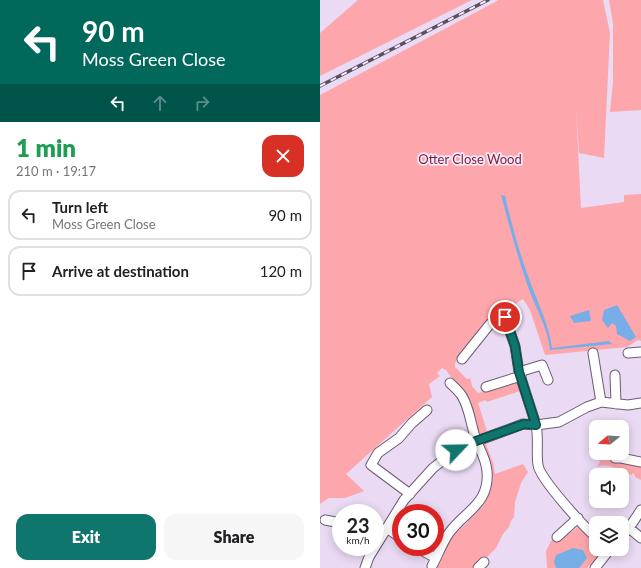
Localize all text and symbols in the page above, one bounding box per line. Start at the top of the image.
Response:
text: 90 m [82,14,145,48]
icon: left [16,16,68,68]
text: Moss Green Close [82,48,225,70]
icon: left [107,92,129,114]
icon: ahead [149,92,171,114]
icon: right [191,92,213,114]
text: 1 min [16,133,76,162]
button: close [262,135,304,177]
park label: Otter Close Wood [418,151,522,167]
text: 210 m · 19:17 [16,163,96,179]
text: Turn left [52,198,108,216]
icon: left [18,204,40,226]
text: 90 m [268,206,302,224]
text: Moss Green Close [52,216,156,232]
icon: arrive [18,260,40,282]
text: Arrive at destination [52,262,189,280]
text: 120 m [260,262,302,280]
pin [488,300,522,334]
icon: arrive [494,306,516,328]
north arrow [589,420,629,460]
map controls [589,420,629,556]
position arrow [435,429,477,471]
button: sound [589,468,629,508]
speed limit sign: 30 [392,504,444,556]
text: 23 [346,513,370,537]
button: Exit [16,514,156,560]
button: Share [164,514,304,560]
button: layers [589,516,629,556]
text: km/h [346,534,370,546]

